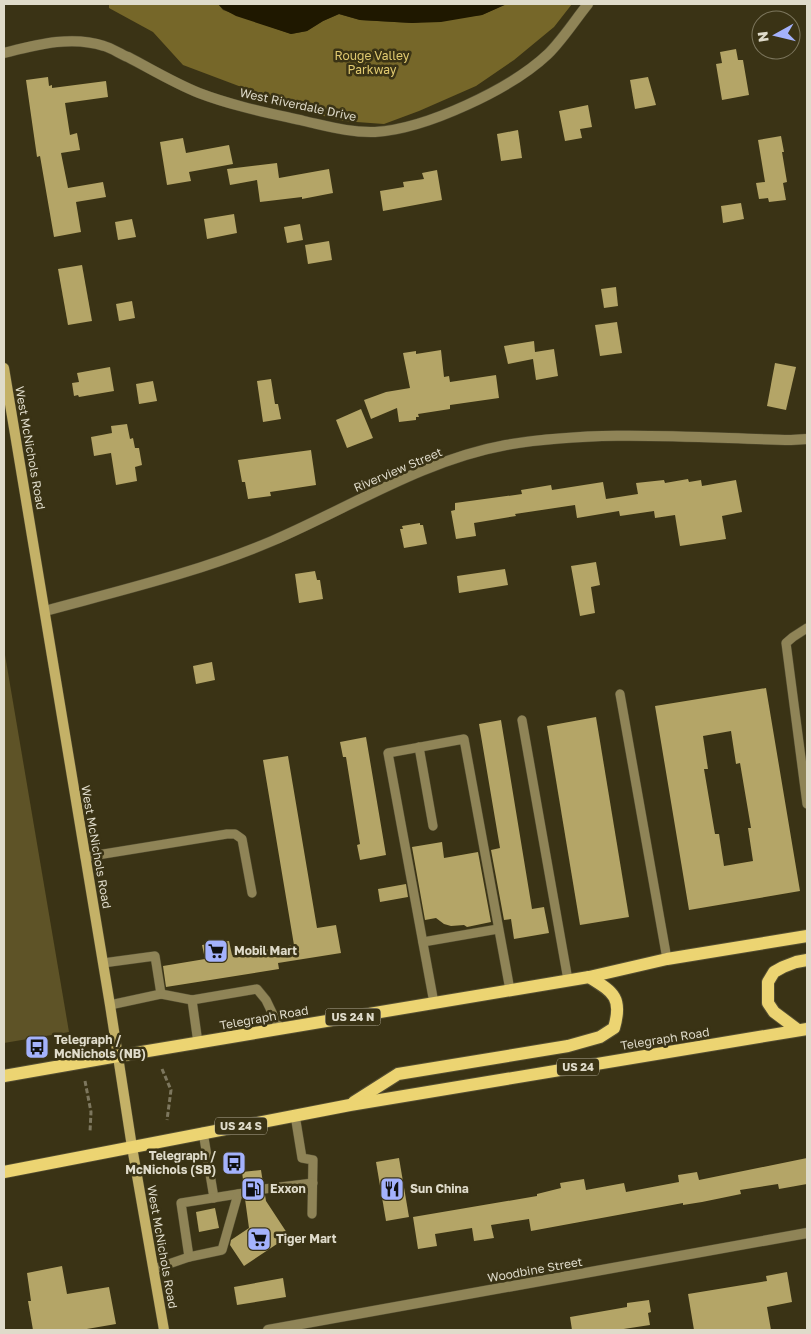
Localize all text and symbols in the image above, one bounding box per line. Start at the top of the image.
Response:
north arrow [751,10,801,60]
text: N [753,30,772,43]
park label: Rouge Valley Parkway [335,48,410,77]
street label: West Riverdale Drive [238,85,358,124]
street label: West McNichols Road [12,385,49,511]
street label: Riverview Street [351,444,445,495]
street label: West McNichols Road [78,784,115,910]
supermarket icon: Mobil Mart [203,938,229,964]
place label: Mobil Mart [234,943,297,958]
street label: Telegraph Road [218,1002,309,1033]
road number: US 24 N [326,1009,380,1026]
street label: Telegraph Road [619,1024,710,1053]
place label: Telegraph / McNichols (NB) [54,1032,146,1061]
bus stop icon: Telegraph / McNichols (NB) [24,1034,50,1060]
road number: US 24 [557,1058,599,1076]
road number: US 24 S [215,1118,267,1134]
place label: Telegraph / McNichols (SB) [125,1148,216,1177]
bus stop icon: Telegraph / McNichols (SB) [221,1150,247,1176]
fuel station icon: Exxon [240,1176,266,1202]
restaurant icon: Sun China [379,1176,405,1202]
place label: Exxon [270,1181,306,1196]
place label: Sun China [410,1181,469,1196]
street label: West McNichols Road [144,1184,181,1310]
supermarket icon: Tiger Mart [246,1226,272,1252]
place label: Tiger Mart [276,1231,337,1246]
street label: Woodbine Street [486,1254,584,1285]

